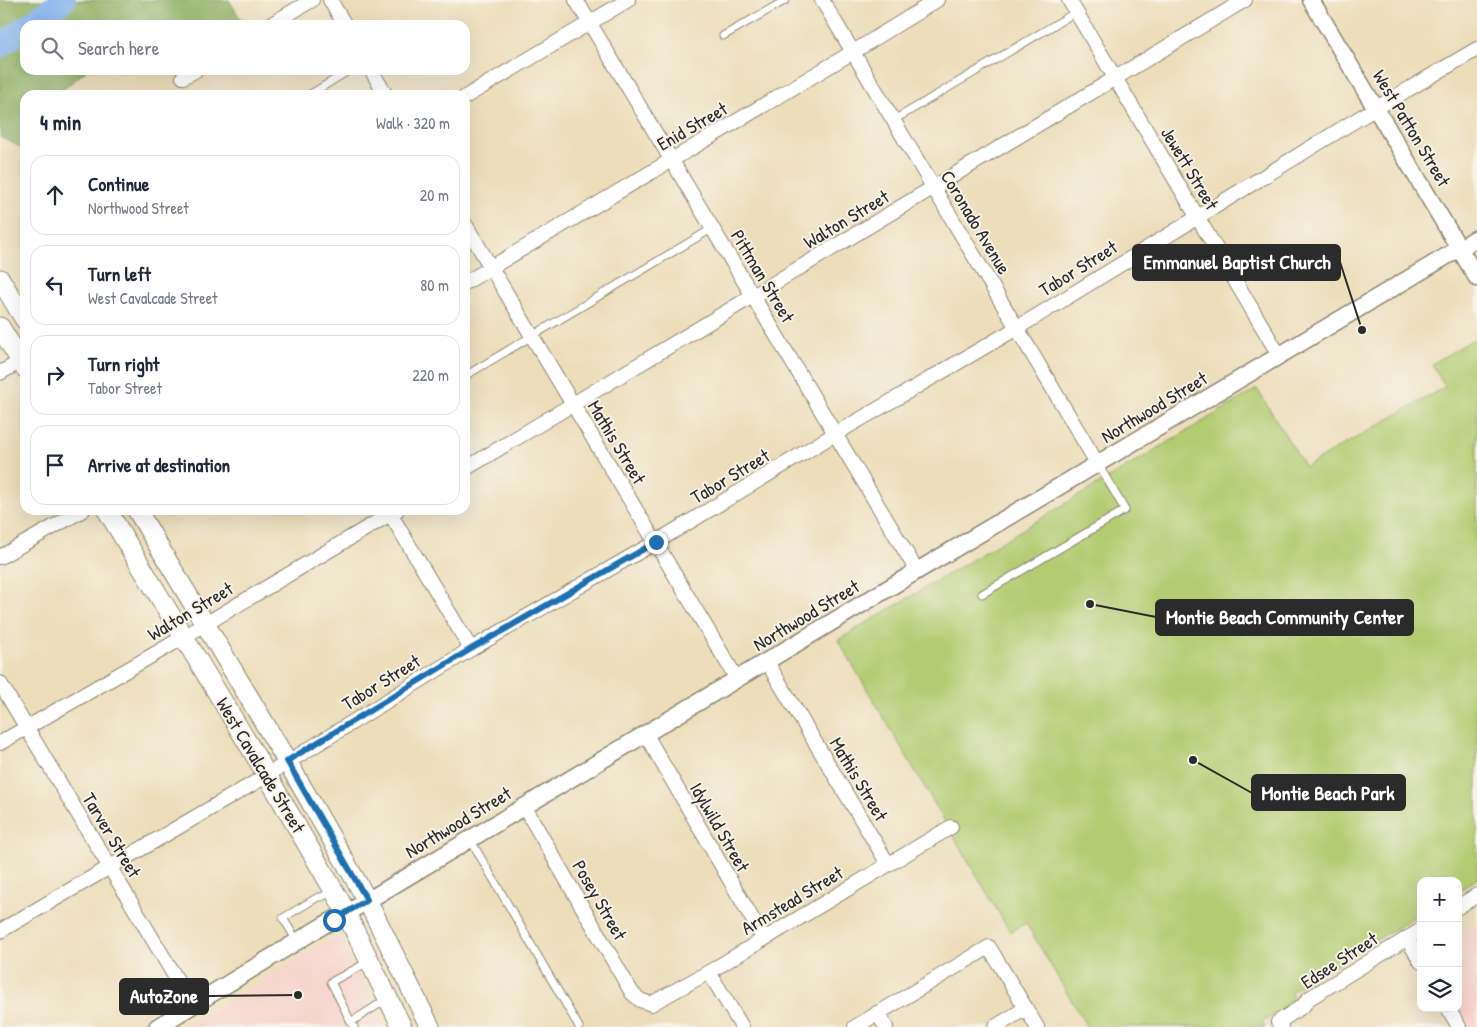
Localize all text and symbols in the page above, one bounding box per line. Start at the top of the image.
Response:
search box [20,20,470,75]
icon: search [38,34,66,62]
text: Search here [78,35,159,61]
street label: West Patton Street [1367,65,1457,192]
street label: Enid Street [652,95,732,157]
text: 4 min [40,108,81,137]
text: Walk · 320 m [376,112,450,134]
street label: Jewett Street [1155,122,1225,215]
street label: Coronado Avenue [935,165,1017,279]
text: Continue [88,171,149,197]
icon: ahead [41,181,69,209]
street label: Walton Street [798,183,894,255]
text: 20 m [420,184,449,206]
text: Northwood Street [88,197,189,219]
street label: Pittman Street [725,225,801,328]
street label: Tabor Street [1034,233,1122,302]
callout: Emmanuel Baptist Church [1133,245,1340,280]
text: Emmanuel Baptist Church [1143,248,1331,276]
text: Turn left [88,261,151,287]
icon: left [41,271,69,299]
text: 80 m [420,274,449,296]
text: West Cavalcade Street [88,287,218,309]
text: Turn right [88,351,159,377]
icon: right [41,361,69,389]
text: 220 m [412,364,449,386]
street label: Northwood Street [1096,365,1212,449]
text: Tabor Street [88,377,162,399]
street label: Mathis Street [582,395,652,489]
street label: Tabor Street [686,442,775,510]
icon: arrive [41,451,69,479]
text: Arrive at destination [88,452,230,478]
route end [645,531,668,554]
street label: Northwood Street [748,573,864,657]
street label: Walton Street [142,575,238,647]
callout: Montie Beach Community Center [1156,600,1413,635]
text: Montie Beach Community Center [1166,603,1404,631]
street label: Tabor Street [337,647,425,716]
street label: West Cavalcade Street [210,692,312,838]
street label: Mathis Street [824,732,894,826]
callout: Montie Beach Park [1252,775,1405,810]
street label: Idylwild Street [684,778,756,877]
text: Montie Beach Park [1261,779,1395,806]
street label: Northwood Street [400,780,516,864]
street label: Tarver Street [76,788,148,883]
street label: Posey Street [567,855,634,945]
street label: Armstead Street [736,859,848,941]
map controls [1417,877,1462,1012]
button: + [1417,877,1462,922]
route start [323,909,346,932]
button: − [1417,922,1462,967]
street label: Edsee Street [1295,925,1383,995]
button: layers [1417,967,1462,1012]
callout: AutoZone [120,979,208,1014]
text: AutoZone [130,982,198,1009]

